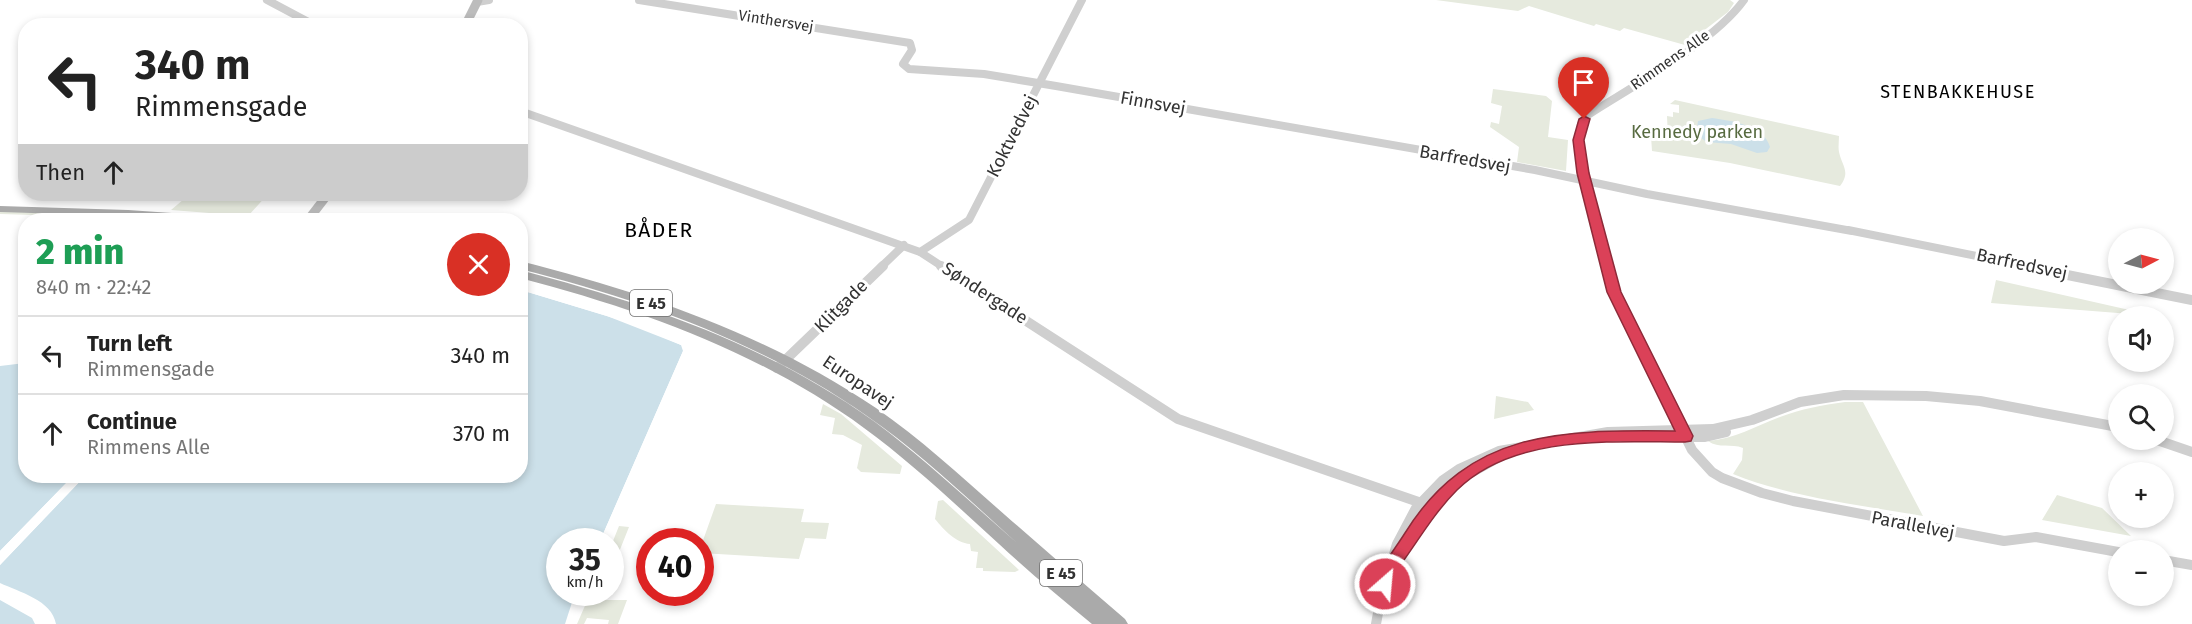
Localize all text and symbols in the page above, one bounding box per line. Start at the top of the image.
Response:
street label: Vinthersvej [737,6,815,36]
street label: Rimmens Alle [1627,26,1713,94]
text: 340 m [135,40,251,90]
icon: left [36,42,114,120]
pin [1558,57,1609,119]
icon: arrive [1567,66,1600,99]
district label: STENBAKKEHUSE [1880,81,2036,103]
street label: Finnsvej [1119,86,1187,120]
text: Rimmensgade [135,91,307,123]
street label: Koktvedvej [982,91,1042,181]
park label: Kennedy parken [1631,121,1763,143]
street label: Barfredsvej [1418,140,1512,178]
icon: ahead [97,156,130,189]
text: Then [36,159,85,186]
district label: BÅDER [624,217,694,243]
north arrow [2108,228,2174,294]
map controls [2108,228,2174,606]
text: 2 min [36,230,124,274]
button: close [447,233,510,296]
street label: Barfredsvej [1975,244,2069,284]
street label: Søndergade [938,257,1032,329]
text: 840 m · 22:42 [36,275,151,299]
street label: Klitgade [810,275,872,337]
road number: E 45 [630,290,672,316]
button: sound [2108,306,2174,372]
text: Turn left [87,330,172,357]
icon: left [36,339,69,372]
text: 340 m [450,342,510,369]
street label: Europavej [819,350,897,414]
text: Rimmensgade [87,357,215,381]
button: search [2108,384,2174,450]
text: Continue [87,408,177,435]
icon: ahead [36,417,69,450]
text: 370 m [453,420,510,447]
text: Rimmens Alle [87,435,210,459]
button: + [2108,462,2174,528]
street label: Parallelvej [1870,506,1956,544]
speed limit sign: 40 [636,528,714,606]
button: − [2108,540,2174,606]
text: 35 [569,542,601,578]
position arrow [1353,552,1417,616]
road number: E 45 [1040,560,1082,586]
text: km/h [566,573,604,591]

